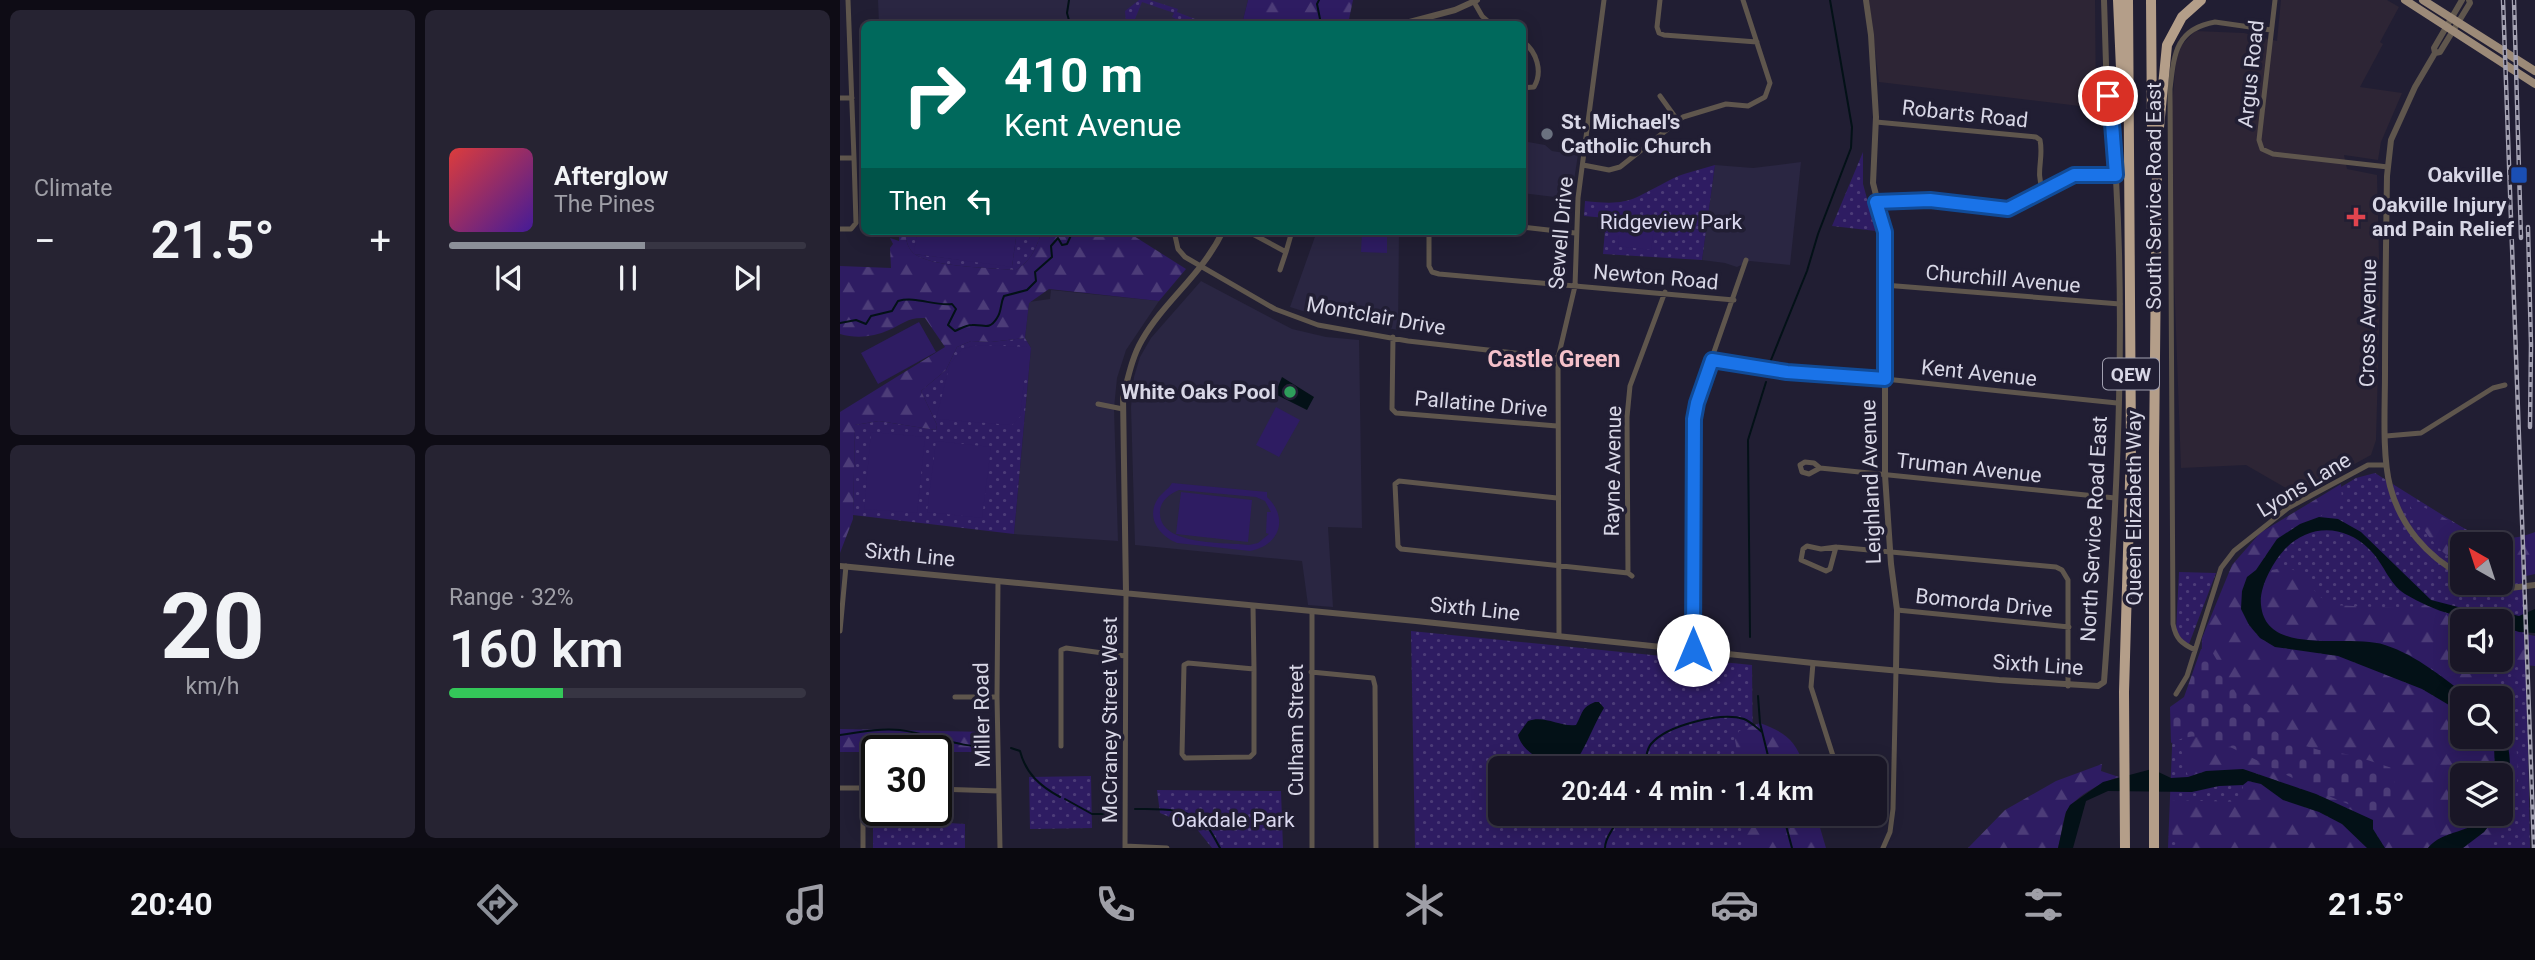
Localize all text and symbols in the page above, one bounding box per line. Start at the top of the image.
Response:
street label: Argus Road [2233,19,2269,129]
text: 410 m [1004,47,1143,104]
icon: right [889,49,980,140]
pin [2078,66,2138,126]
icon: arrive [2089,77,2127,115]
street label: South Service Road East [2142,82,2166,310]
street label: Robarts Road [1901,95,2029,133]
text: Kent Avenue [1004,106,1181,144]
place label: St. Michael's Catholic Church [1561,110,1711,158]
marker: St. Michael's Catholic Church [1539,126,1555,142]
text: Afterglow [554,161,668,191]
place label: Oakville [2427,163,2503,187]
marker: Oakville [2509,165,2529,185]
text: Climate [34,175,113,202]
street label: Sewell Drive [1544,176,1578,290]
icon: left [961,182,999,220]
text: Then [889,186,947,216]
text: The Pines [554,191,655,218]
place label: Oakville Injury and Pain Relief [2372,193,2515,241]
marker: Oakville Injury and Pain Relief [2346,207,2366,227]
text: 21.5° [151,210,275,271]
park label: Ridgeview Park [1600,210,1743,234]
text: − [34,219,56,263]
text: + [369,219,391,263]
icon: previous [490,259,528,297]
icon: pause [609,259,647,297]
icon: next [728,259,766,297]
street label: Cross Avenue [2355,259,2381,387]
street label: Newton Road [1592,260,1720,294]
street label: Churchill Avenue [1924,260,2082,298]
street label: Montclair Drive [1305,292,1447,340]
district label: Castle Green [1488,346,1620,373]
street label: Kent Avenue [1920,355,2038,391]
road number: QEW [2103,358,2159,390]
place label: White Oaks Pool [1121,380,1276,404]
marker: White Oaks Pool [1282,384,1298,400]
street label: Pallatine Drive [1414,386,1548,422]
street label: Leighland Avenue [1856,399,1886,565]
street label: Rayne Avenue [1600,405,1626,537]
street label: Queen Elizabeth Way [2122,410,2146,606]
street label: North Service Road East [2076,415,2112,643]
street label: Truman Avenue [1895,448,2043,488]
street label: Lyons Lane [2253,448,2355,522]
north arrow [2450,532,2513,595]
map controls [2450,532,2513,826]
street label: Sixth Line [864,538,956,572]
text: 20 [160,574,265,680]
text: Range · 32% [449,584,574,611]
street label: Bomorda Drive [1914,584,2054,622]
street label: Sixth Line [1429,592,1521,626]
button: sound [2450,609,2513,672]
position arrow [1656,613,1730,687]
street label: McCraney Street West [1098,617,1122,823]
text: 160 km [449,619,624,680]
street label: Sixth Line [1992,650,2084,680]
street label: Miller Road [969,662,995,768]
street label: Culham Street [1284,664,1308,796]
text: km/h [186,673,240,700]
button: search [2450,686,2513,749]
speed limit sign: 30 [861,735,952,826]
button: layers [2450,763,2513,826]
text: 20:44 · 4 min · 1.4 km [1561,776,1814,806]
park label: Oakdale Park [1171,808,1295,832]
icon: directions [473,880,522,929]
icon: music [782,880,831,929]
icon: phone [1091,880,1140,929]
icon: climate [1400,880,1449,929]
icon: car [1710,880,1759,929]
icon: filters [2019,880,2068,929]
text: 20:40 [130,885,213,923]
text: 21.5° [2328,885,2405,923]

